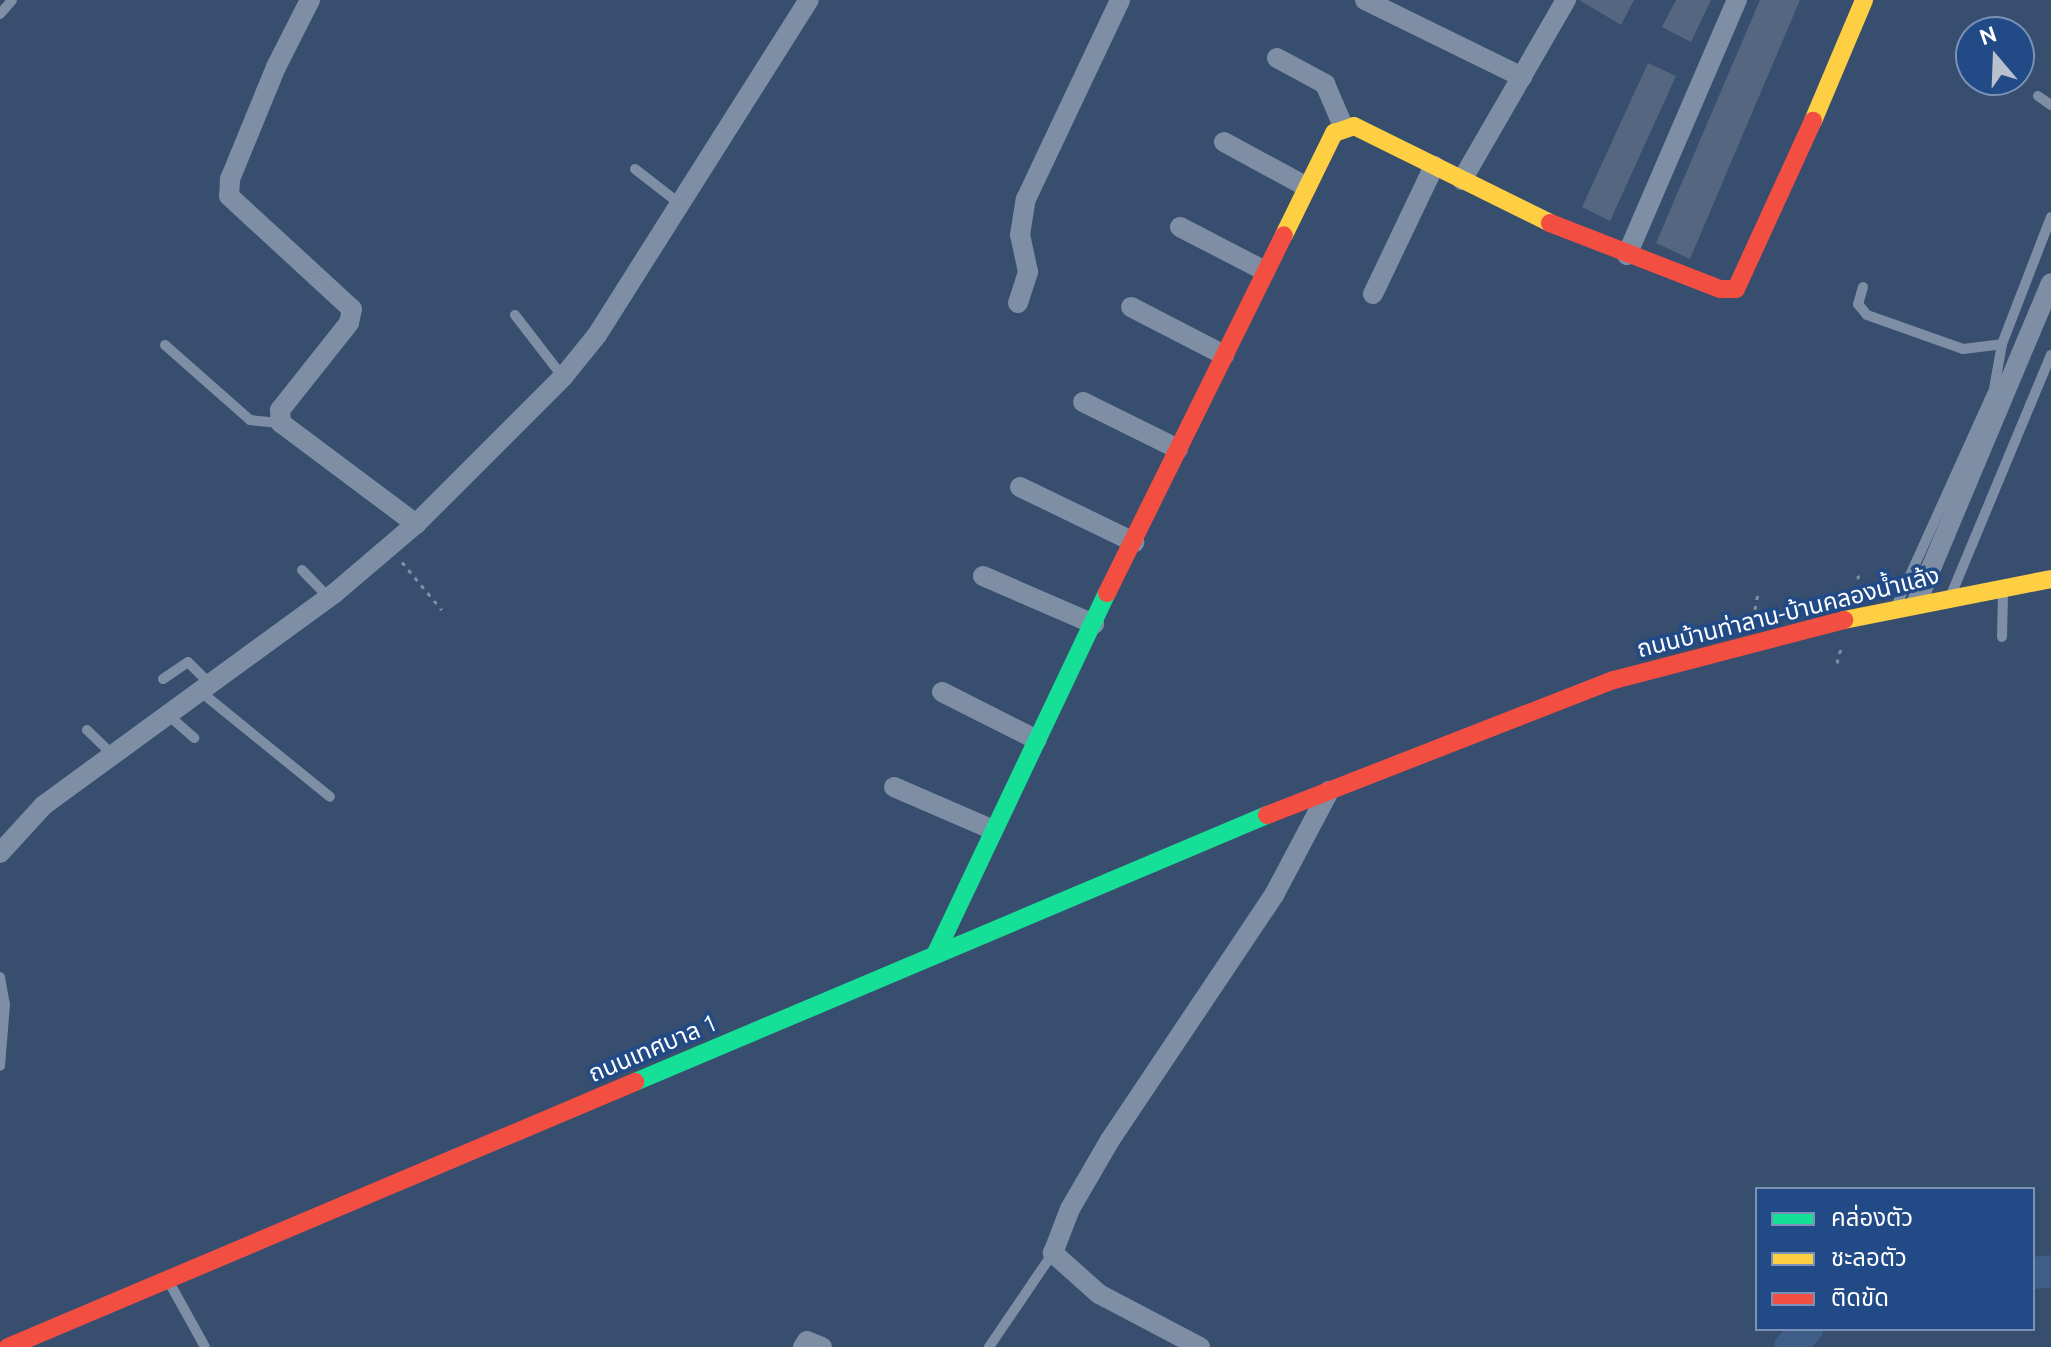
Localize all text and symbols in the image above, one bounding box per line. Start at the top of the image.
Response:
north arrow [1955,16,2035,96]
text: N [1976,20,2000,49]
street label: ถนนบ้านท่าลาน-บ้านคลองน้ำแล้ง [1634,560,1942,664]
street label: ถนนเทศบาล 1 [584,1008,722,1088]
legend [1755,1187,2035,1331]
text: คล่องตัว [1831,1204,1913,1231]
text: ชะลอตัว [1831,1244,1907,1271]
text: ติดขัด [1831,1284,1889,1311]

